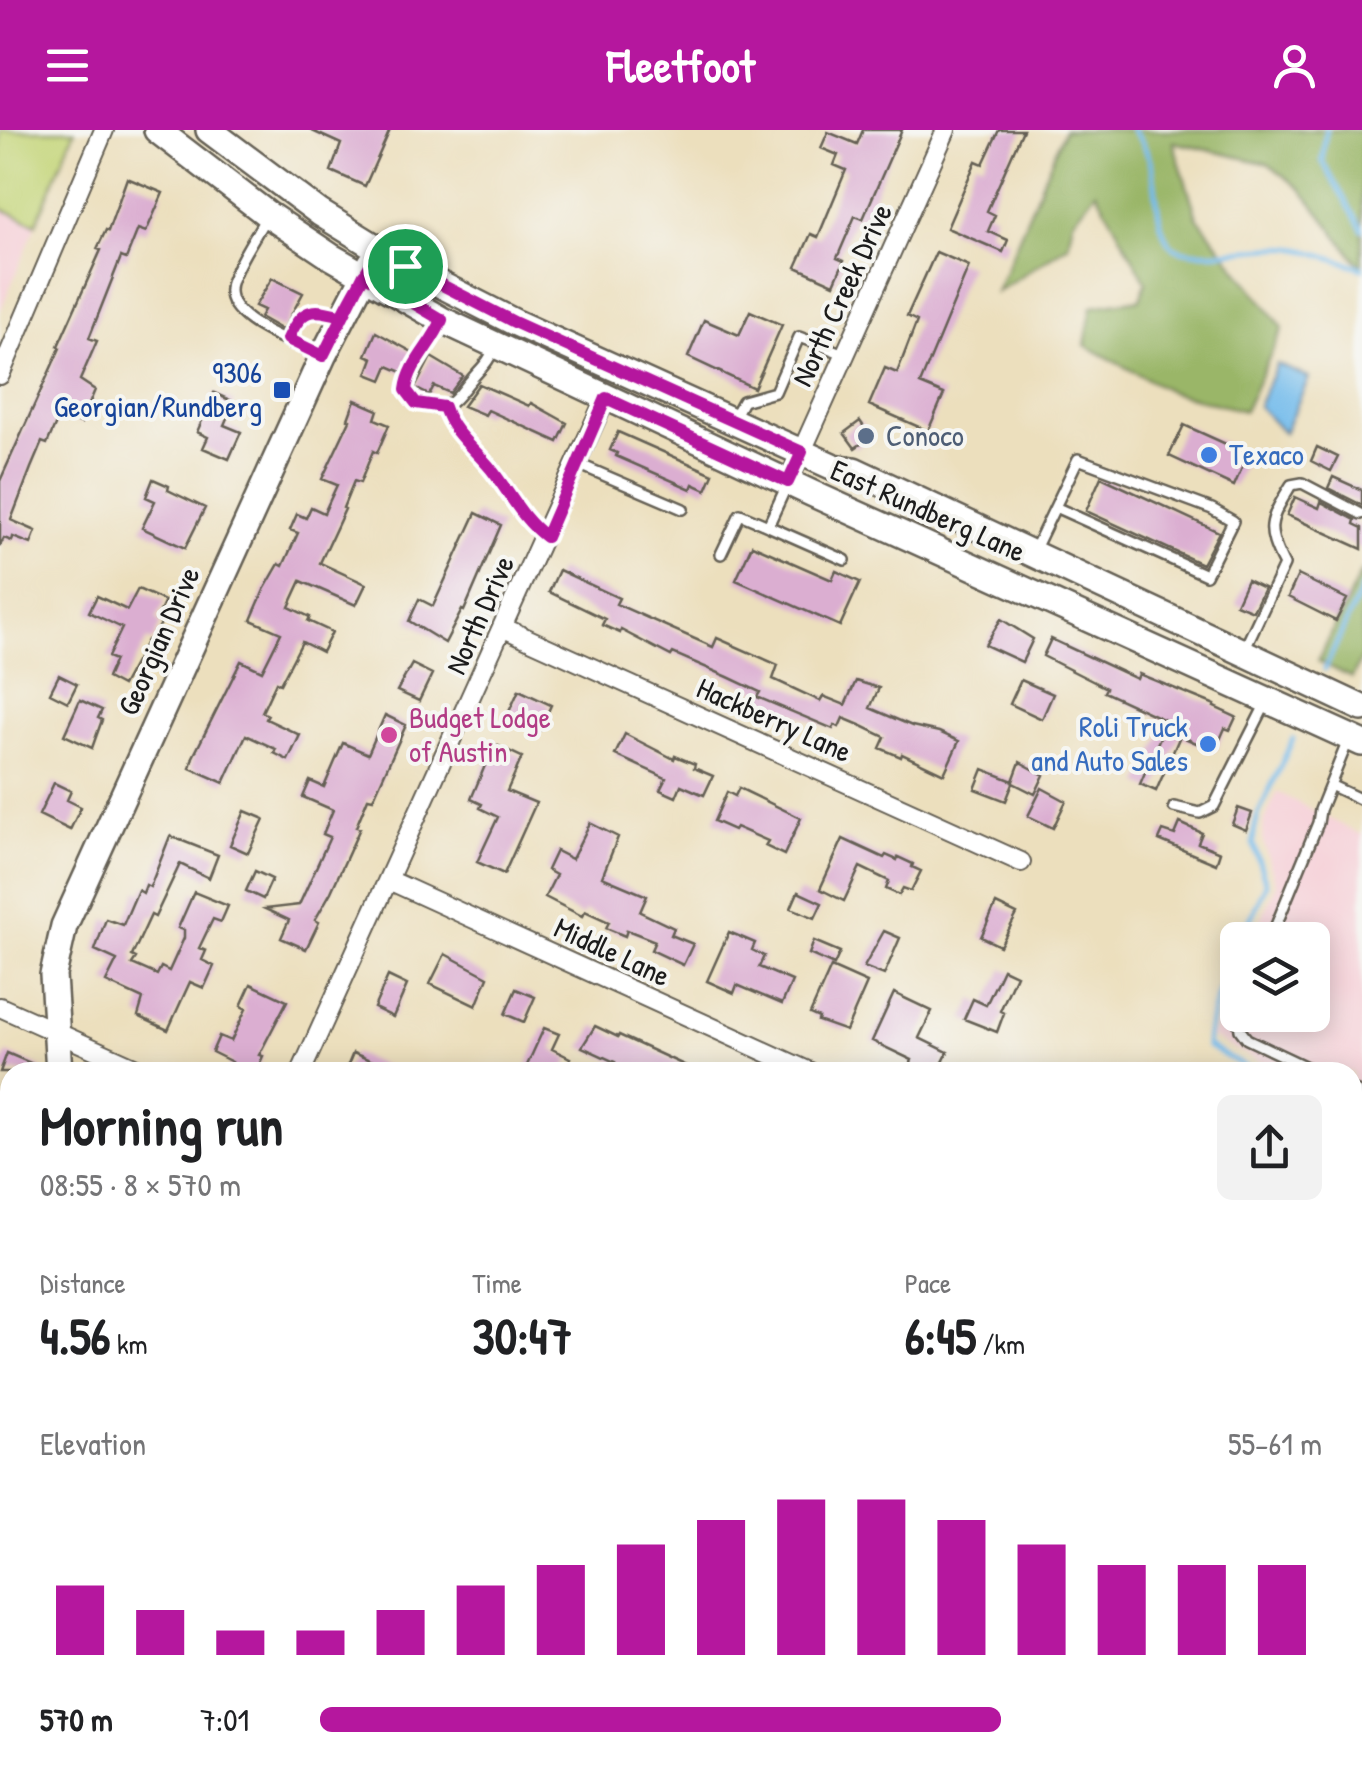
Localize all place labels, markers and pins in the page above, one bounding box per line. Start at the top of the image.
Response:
pin [363,224,448,309]
place label: 9306 Georgian/Rundberg [54,352,262,426]
marker: 9306 Georgian/Rundberg [271,379,293,401]
place label: Conoco [886,415,964,455]
marker: Conoco [855,425,877,447]
place label: Texaco [1229,434,1304,474]
marker: Texaco [1198,444,1220,466]
place label: Budget Lodge of Austin [409,697,551,771]
place label: Roli Truck and Auto Sales [1031,706,1188,780]
marker: Budget Lodge of Austin [378,724,400,746]
marker: Roli Truck and Auto Sales [1197,733,1219,755]

